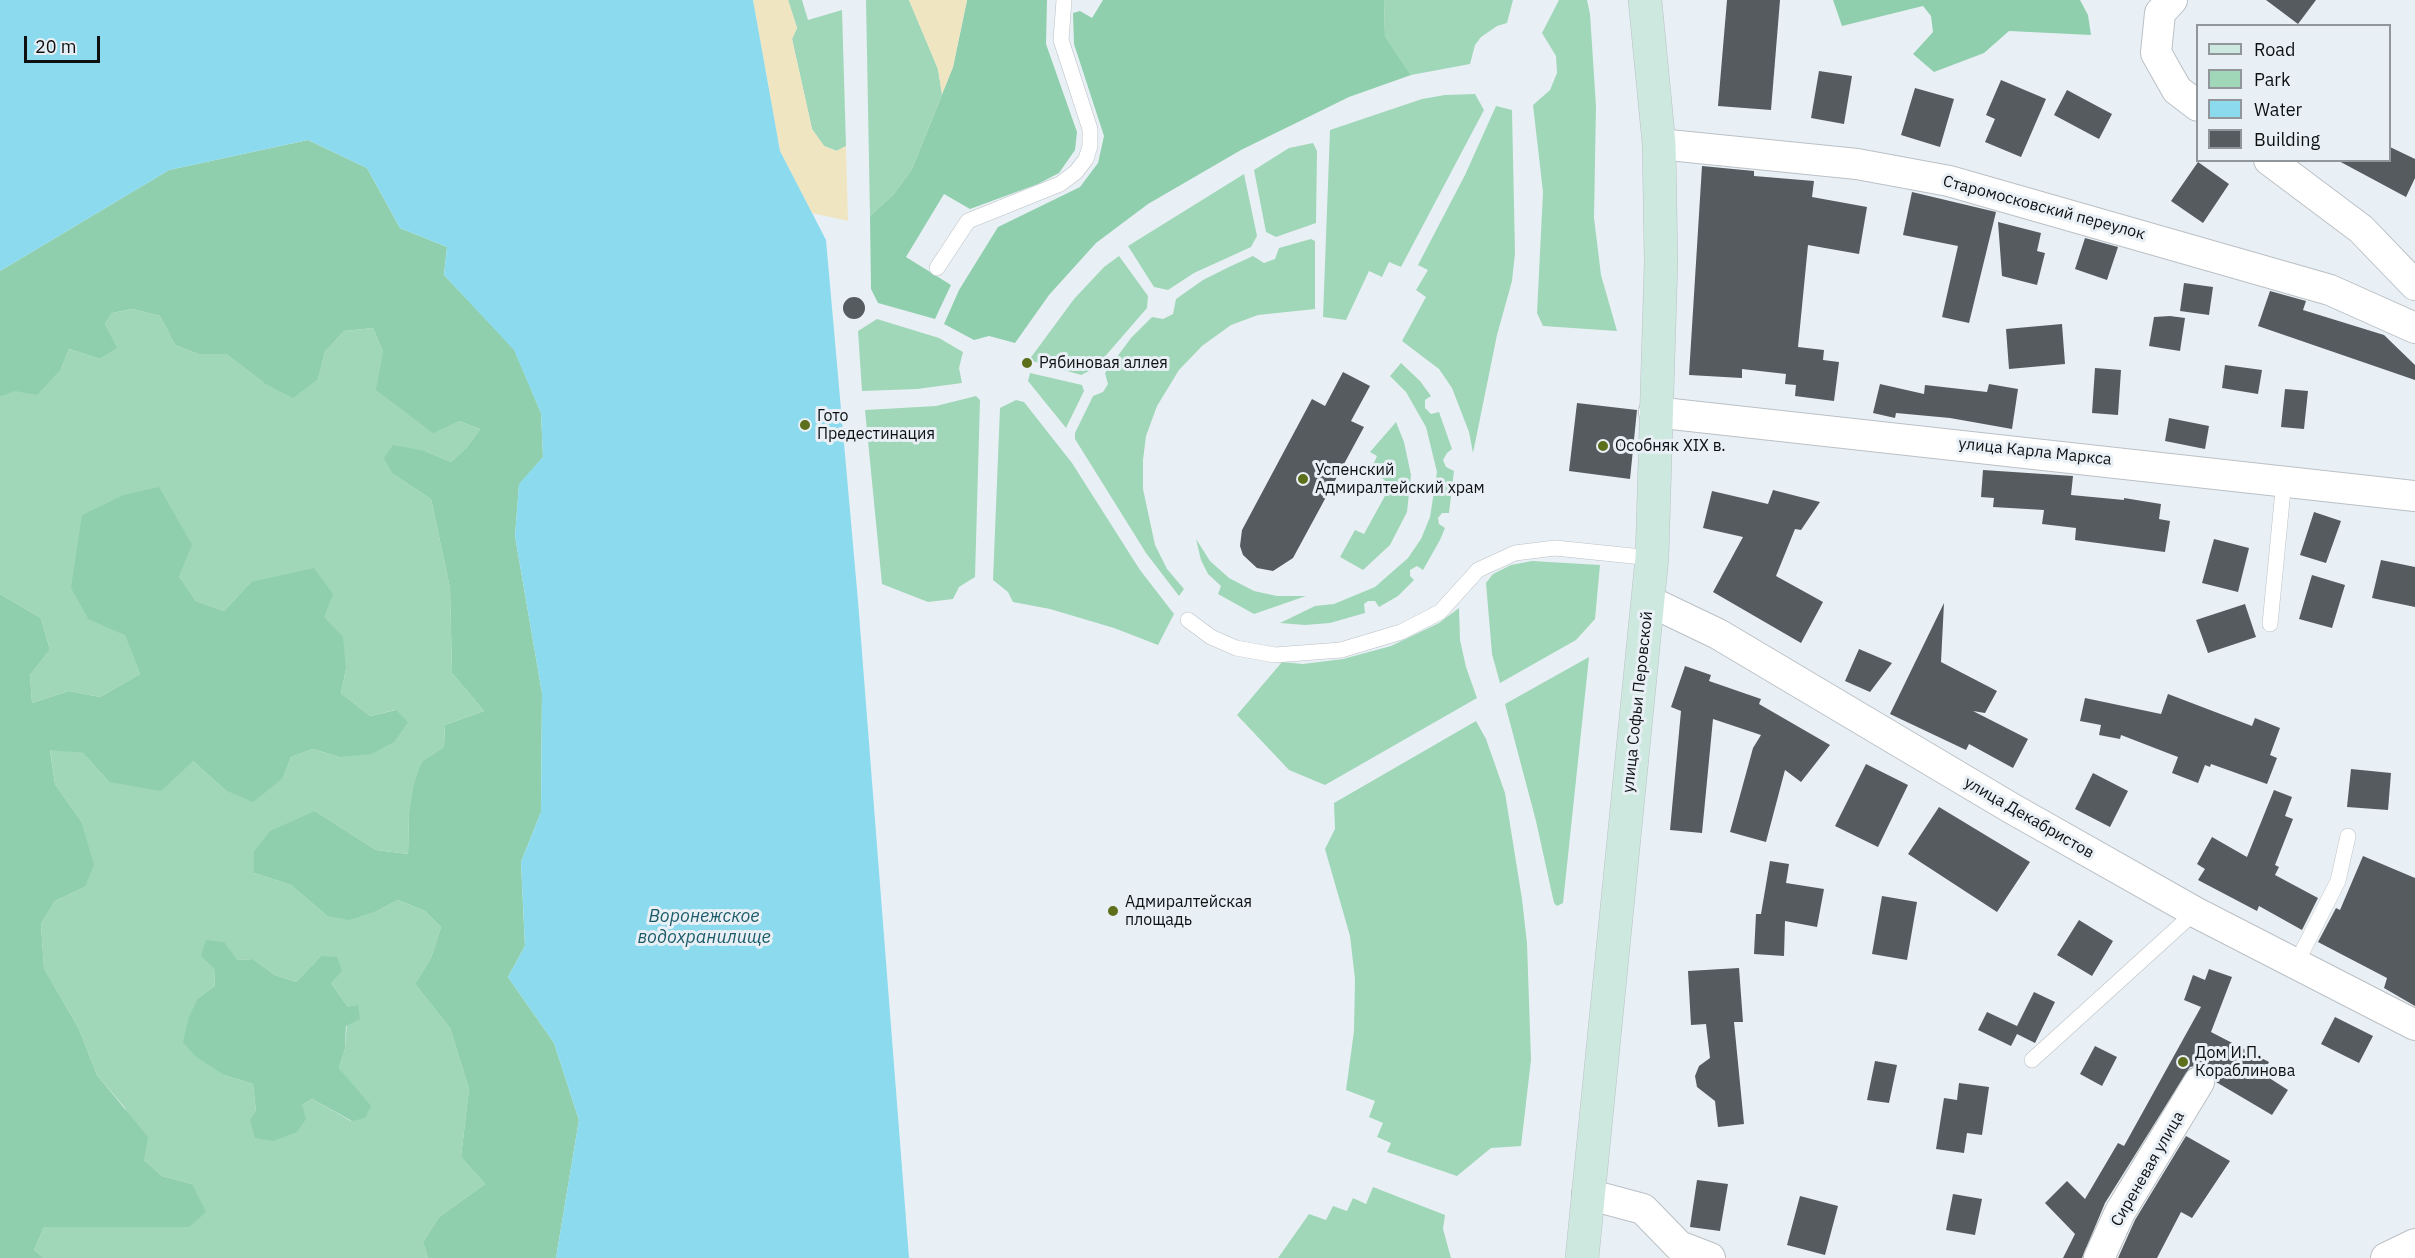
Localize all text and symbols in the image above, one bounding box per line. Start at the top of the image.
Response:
scale bar [27,24,104,62]
legend [2196,24,2391,162]
text: 20 m [35,35,77,58]
text: Road [2254,38,2295,61]
text: Park [2254,68,2290,91]
text: Water [2254,98,2302,121]
text: Building [2254,128,2320,151]
street label: Старомосковский переулок [1941,172,2147,244]
place label: Рябиновая аллея [1039,353,1168,373]
marker: Рябиновая аллея [1020,356,1034,370]
place label: Гото Предестинация [817,406,935,444]
marker: Гото Предестинация [798,418,812,432]
street label: улица Карла Маркса [1958,434,2112,470]
place label: Особняк XIX в. [1615,436,1726,456]
marker: Особняк XIX в. [1596,439,1610,453]
place label: Успенский Адмиралтейский храм [1315,460,1485,498]
marker: Успенский Адмиралтейский храм [1296,472,1310,486]
street label: улица Софьи Перовской [1619,610,1657,794]
street label: улица Декабристов [1961,773,2097,863]
place label: Адмиралтейская площадь [1125,892,1252,930]
marker: Адмиралтейская площадь [1106,904,1120,918]
water label: Воронежское водохранилище [637,906,771,948]
place label: Дом И.П. Кораблинова [2195,1043,2295,1081]
marker: Дом И.П. Кораблинова [2176,1055,2190,1069]
street label: Сиреневая улица [2107,1108,2189,1230]

